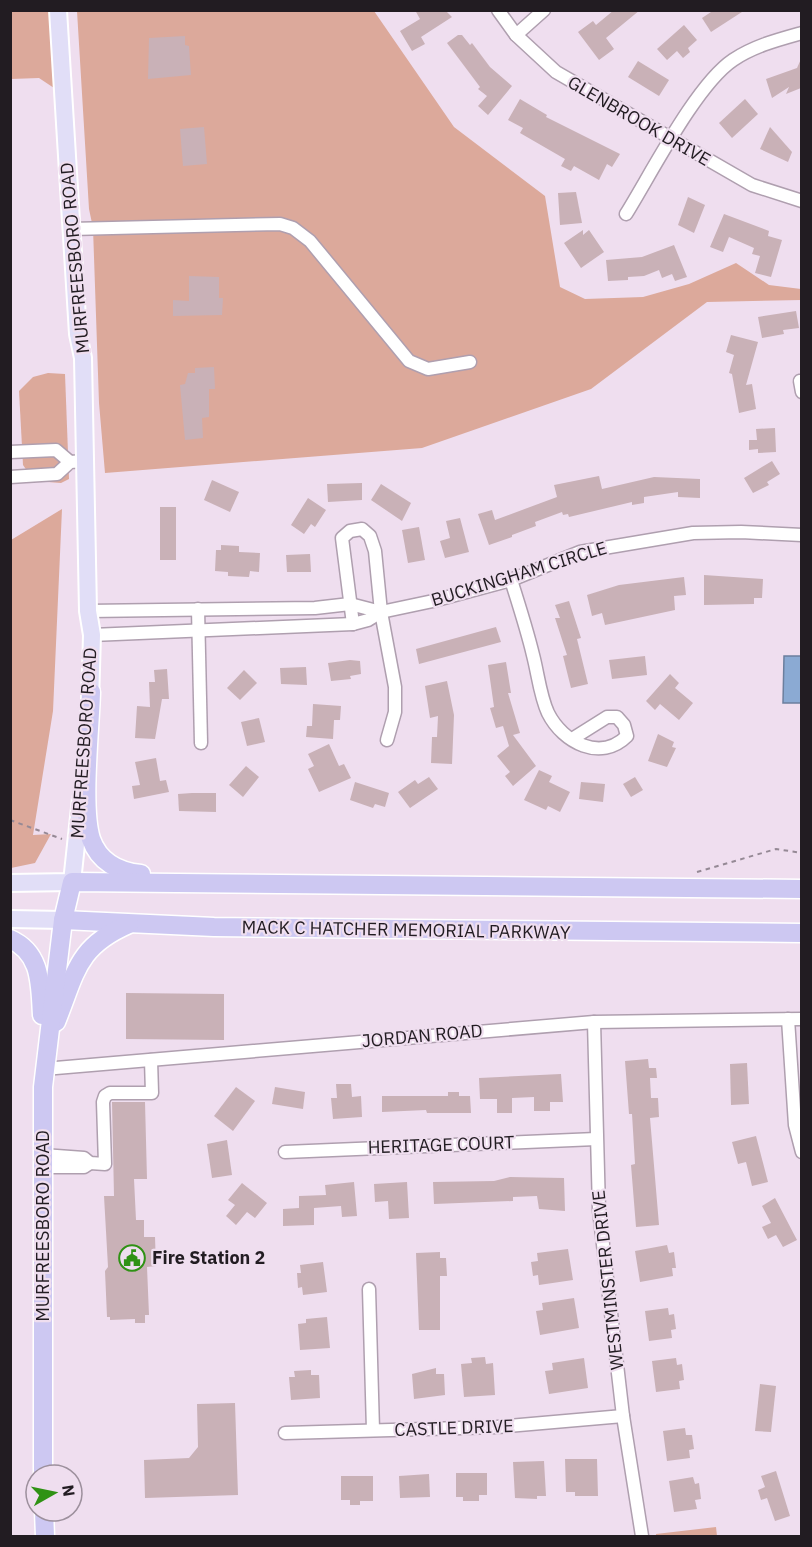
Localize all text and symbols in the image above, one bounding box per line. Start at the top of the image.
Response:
street label: GLENBROOK DRIVE [564,70,715,171]
street label: MURFREESBORO ROAD [55,162,94,355]
street label: BUCKINGHAM CIRCLE [428,536,609,611]
street label: MURFREESBORO ROAD [65,647,102,839]
street label: MACK C HATCHER MEMORIAL PARKWAY [241,915,571,944]
street label: JORDAN ROAD [361,1019,483,1052]
street label: MURFREESBORO ROAD [31,1130,54,1322]
street label: HERITAGE COURT [367,1130,515,1159]
street label: WESTMINSTER DRIVE [587,1189,628,1371]
public building icon: Fire Station 2 [117,1243,147,1273]
place label: Fire Station 2 [152,1246,265,1269]
street label: CASTLE DRIVE [394,1414,514,1441]
north arrow [24,1463,84,1523]
text: N [58,1483,80,1498]

